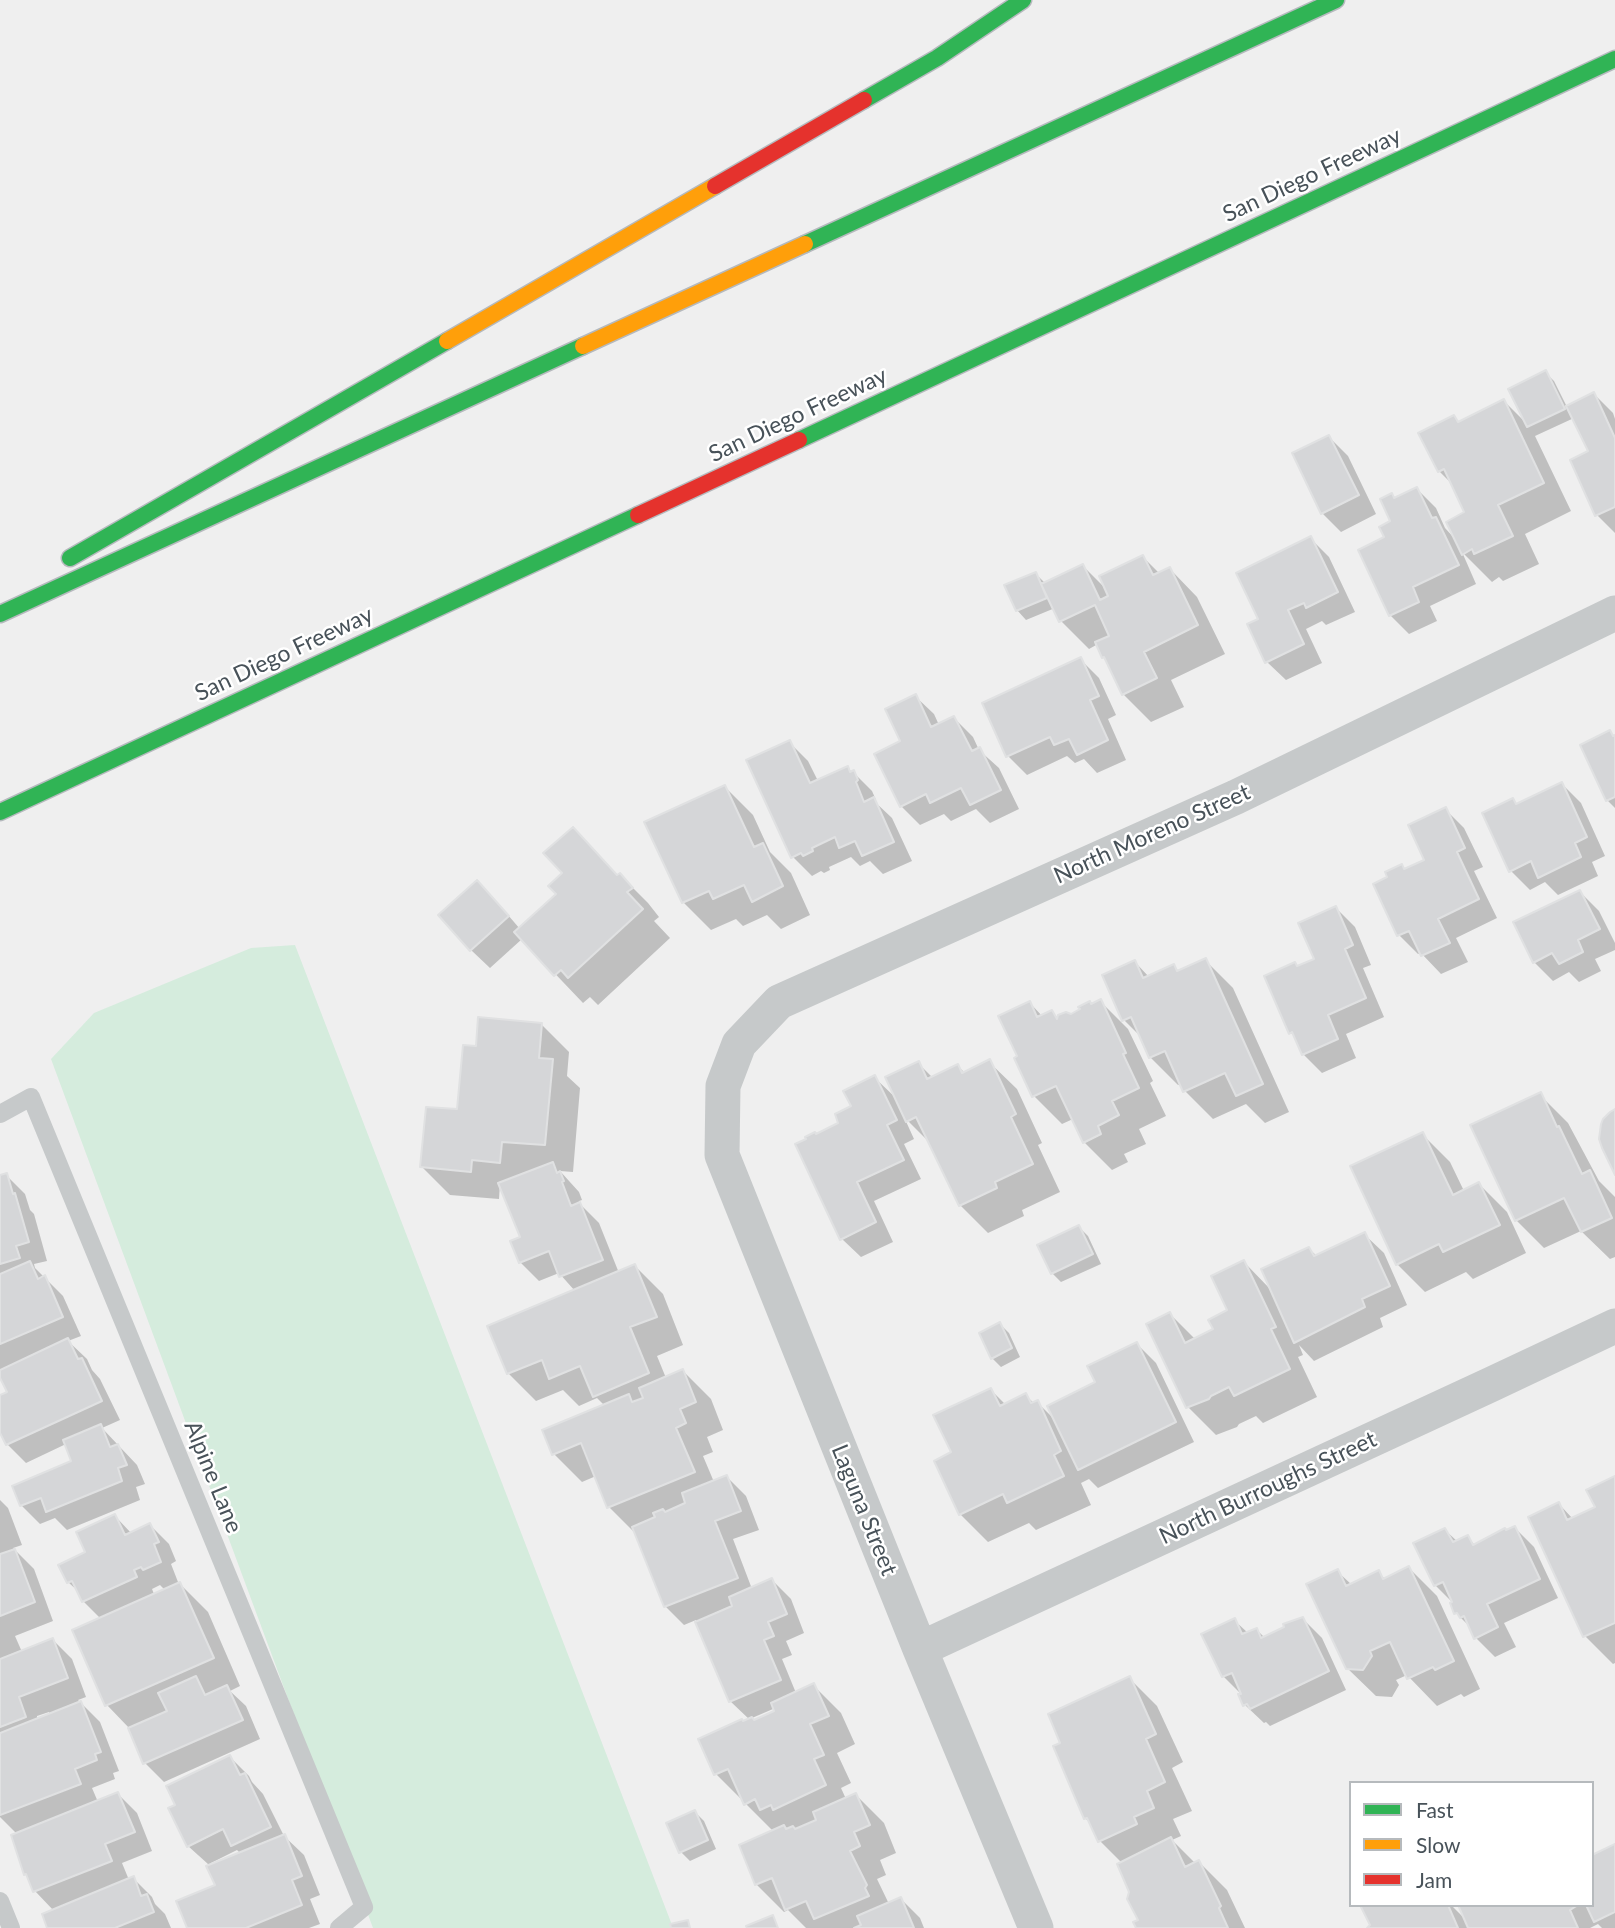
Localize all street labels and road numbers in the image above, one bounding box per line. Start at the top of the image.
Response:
street label: San Diego Freeway [1219,122,1405,228]
street label: San Diego Freeway [705,362,891,468]
street label: San Diego Freeway [191,601,377,707]
street label: North Moreno Street [1050,778,1254,890]
street label: Alpine Lane [178,1417,248,1537]
street label: North Burroughs Street [1155,1426,1381,1550]
street label: Laguna Street [825,1441,903,1579]

